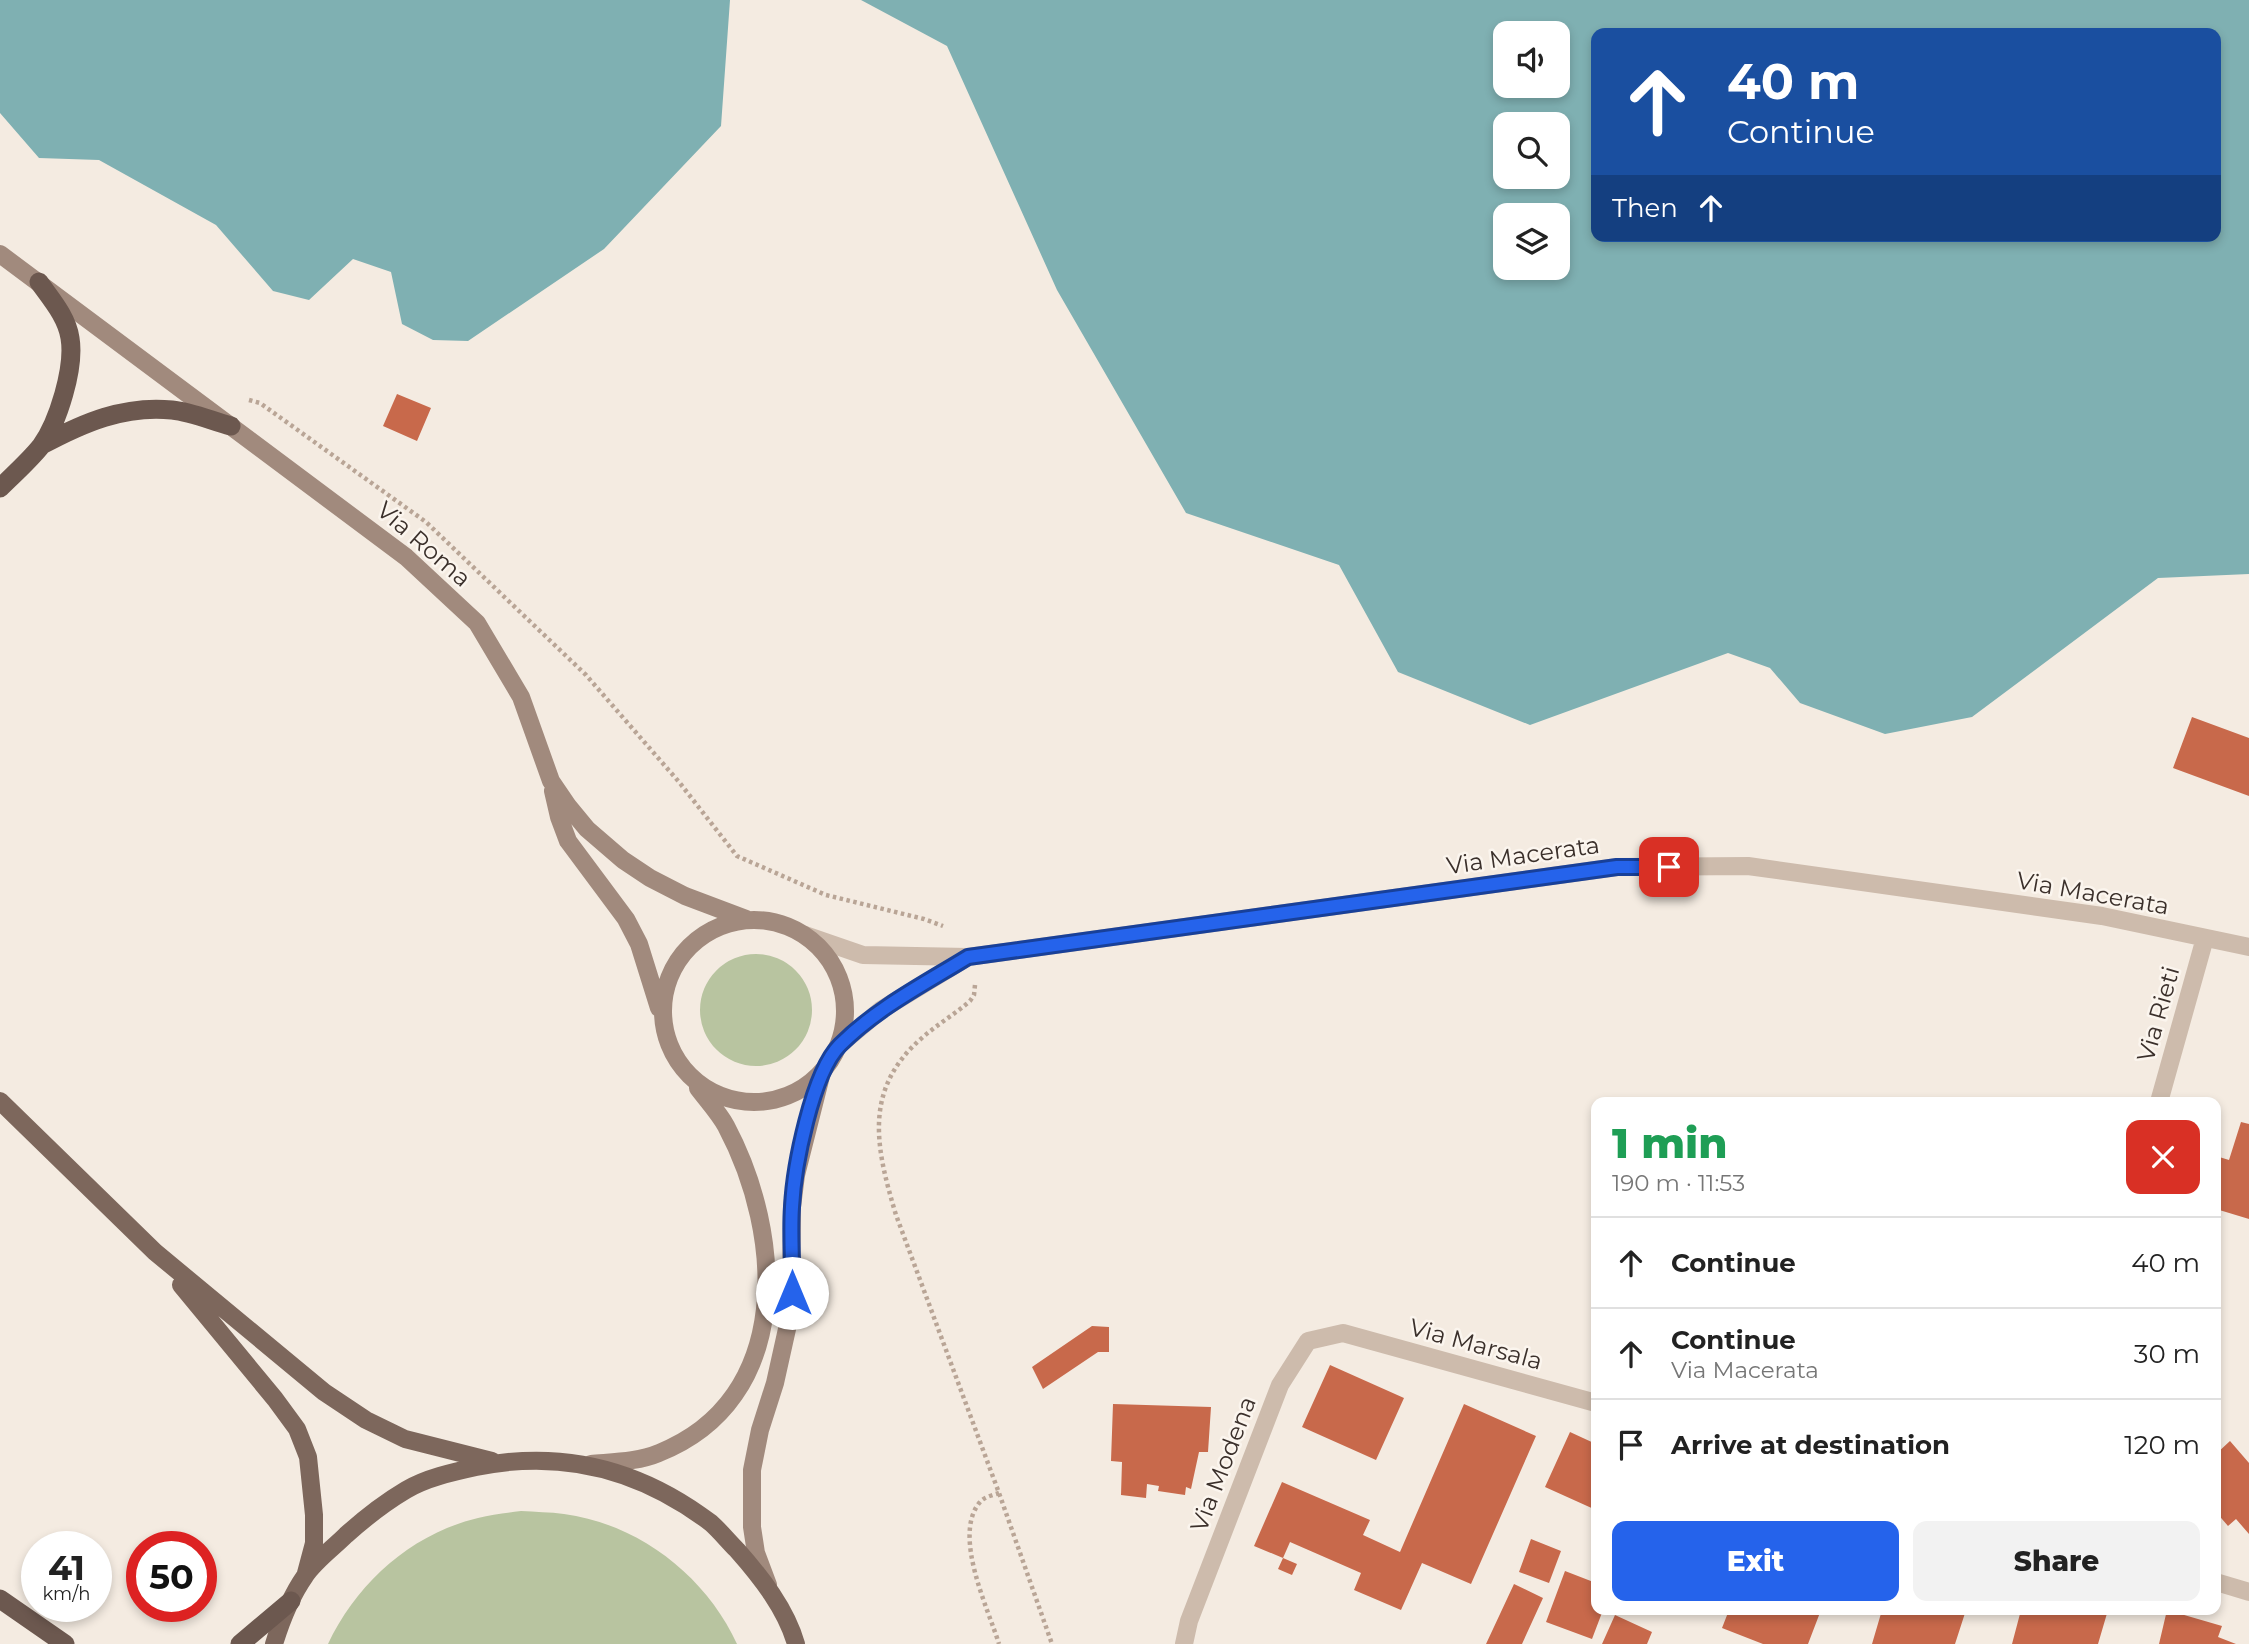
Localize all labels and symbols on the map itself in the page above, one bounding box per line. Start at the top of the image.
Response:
street label: Via Roma [371,495,477,593]
street label: Via Macerata [1445,830,1601,880]
pin [1639,837,1699,897]
street label: Via Macerata [2014,865,2172,921]
street label: Via Rieti [2131,963,2185,1065]
position arrow [755,1256,829,1330]
street label: Via Marsala [1406,1312,1546,1376]
street label: Via Modena [1184,1392,1262,1536]
speed limit sign: 50 [126,1531,217,1622]

